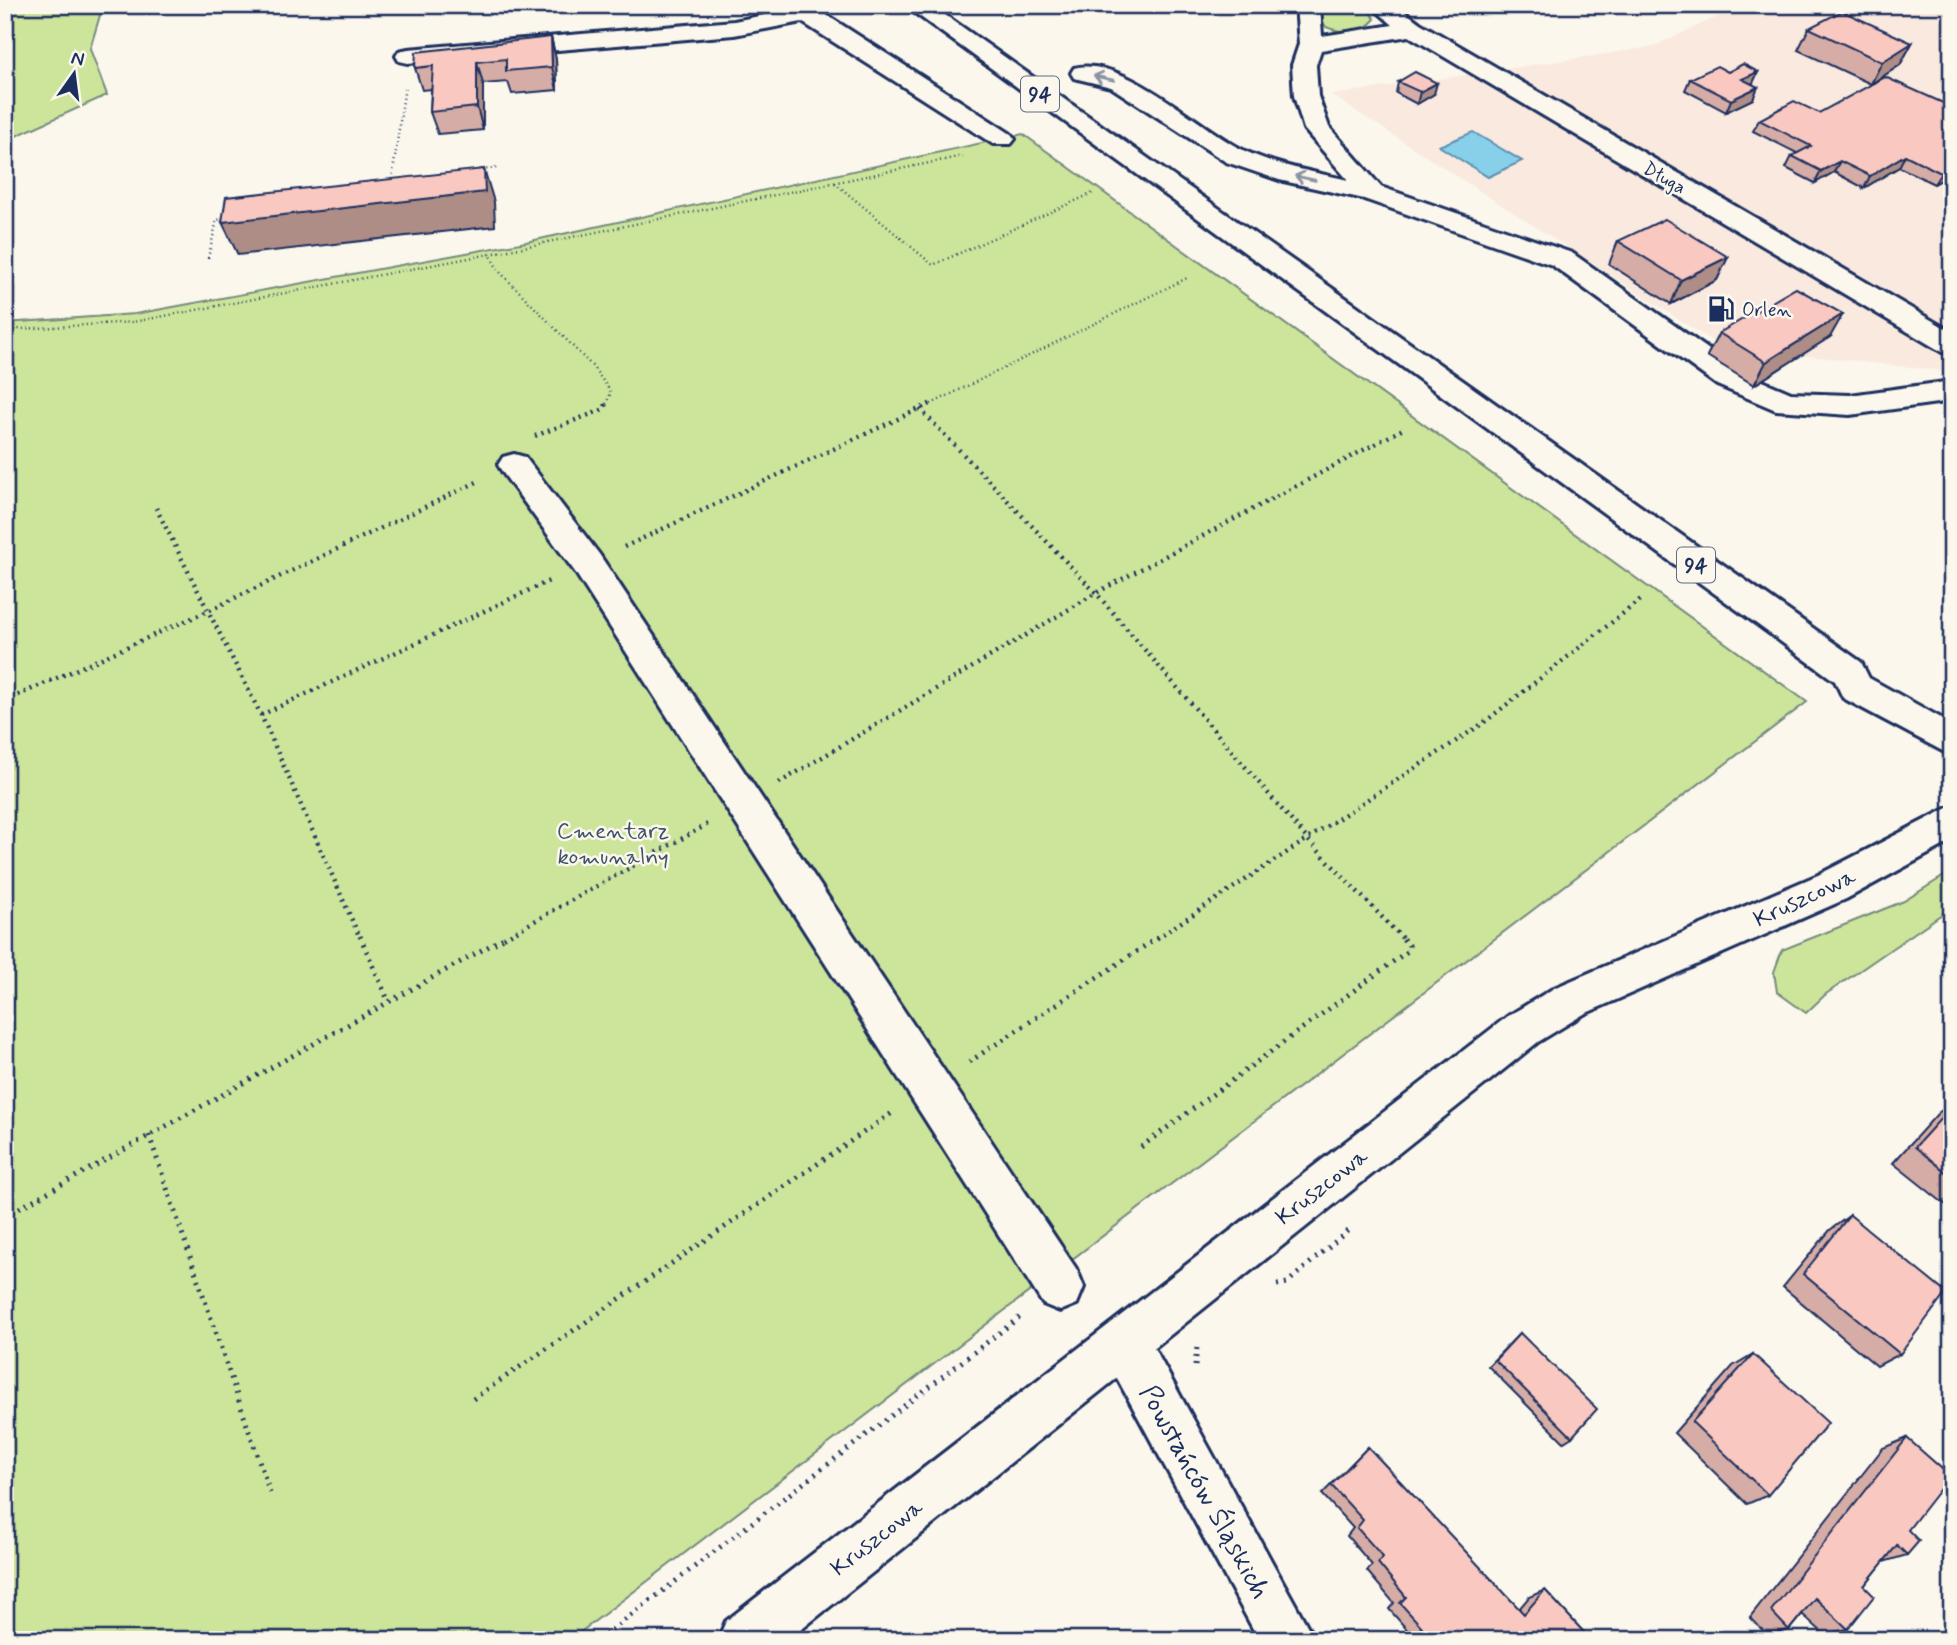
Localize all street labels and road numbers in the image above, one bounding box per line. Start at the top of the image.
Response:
road number: 94 [1021,76,1059,112]
street label: Długa [1638,156,1690,201]
road number: 94 [1677,548,1715,582]
street label: Kruszcowa [1749,862,1861,935]
street label: Kruszcowa [1270,1142,1375,1233]
street label: Powstańców Śląskich [1130,1378,1279,1606]
street label: Kruszcowa [825,1493,930,1584]

